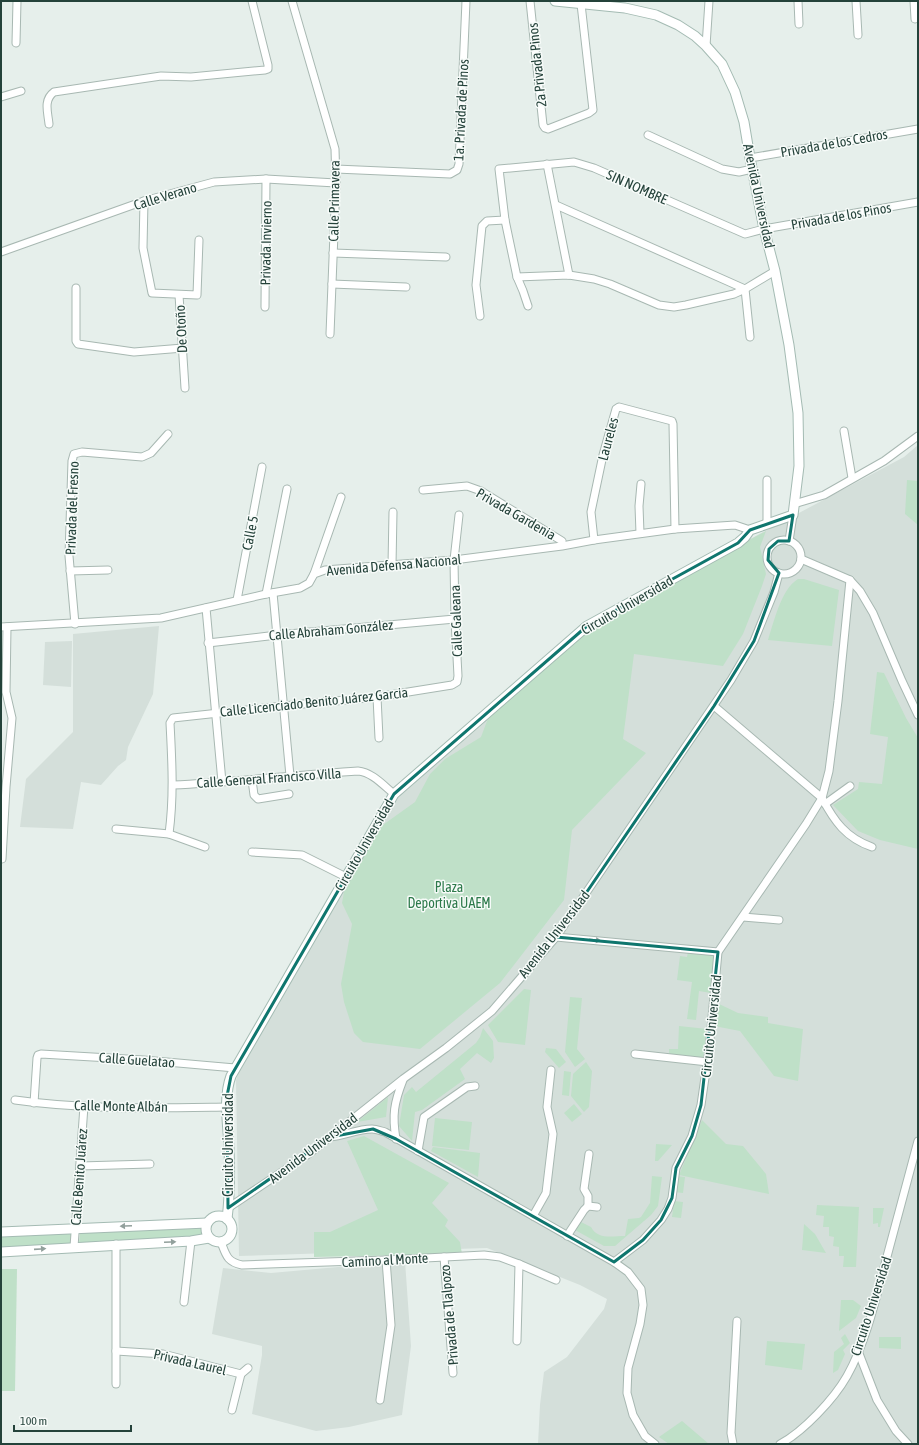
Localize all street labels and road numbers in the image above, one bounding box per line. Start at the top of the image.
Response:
street label: 2a Privada Pinos [525,22,549,108]
street label: 1a. Privada de Pinos [450,59,472,161]
street label: Privada de los Cedros [779,126,889,160]
street label: Avenida Universidad [740,142,778,250]
street label: Calle Primavera [325,160,343,242]
street label: SIN NOMBRE [604,166,670,208]
street label: Calle Verano [132,179,198,213]
street label: Privada de los Pinos [790,199,892,233]
street label: Privada Invierno [257,201,275,285]
street label: De Otoño [172,305,190,353]
street label: Laureles [595,416,621,462]
street label: Privada del Fresno [62,461,82,555]
street label: Privada Gardenia [473,485,559,543]
street label: Calle 5 [239,514,261,552]
street label: Avenida Defensa Nacional [326,551,462,579]
street label: Circuito Universidad [578,572,676,638]
street label: Calle Galeana [447,585,465,657]
street label: Calle Abraham González [268,617,394,643]
street label: Calle Licenciado Benito Juárez Garcia [219,684,409,720]
street label: Calle General Francisco Villa [196,765,342,791]
street label: Circuito Universidad [331,796,397,894]
street label: Avenida Universidad [515,887,593,981]
street label: Circuito Universidad [698,974,724,1078]
street label: Calle Guelatao [98,1049,176,1071]
street label: Circuito Universidad [220,1093,236,1197]
street label: Calle Monte Albán [74,1097,168,1115]
street label: Avenida Universidad [266,1110,360,1186]
street label: Calle Benito Juárez [68,1128,90,1226]
street label: Camino al Monte [341,1250,429,1270]
street label: Circuito Universidad [847,1254,895,1358]
street label: Privada de Tlalpozo [437,1264,461,1366]
street label: Privada Laurel [152,1346,228,1378]

